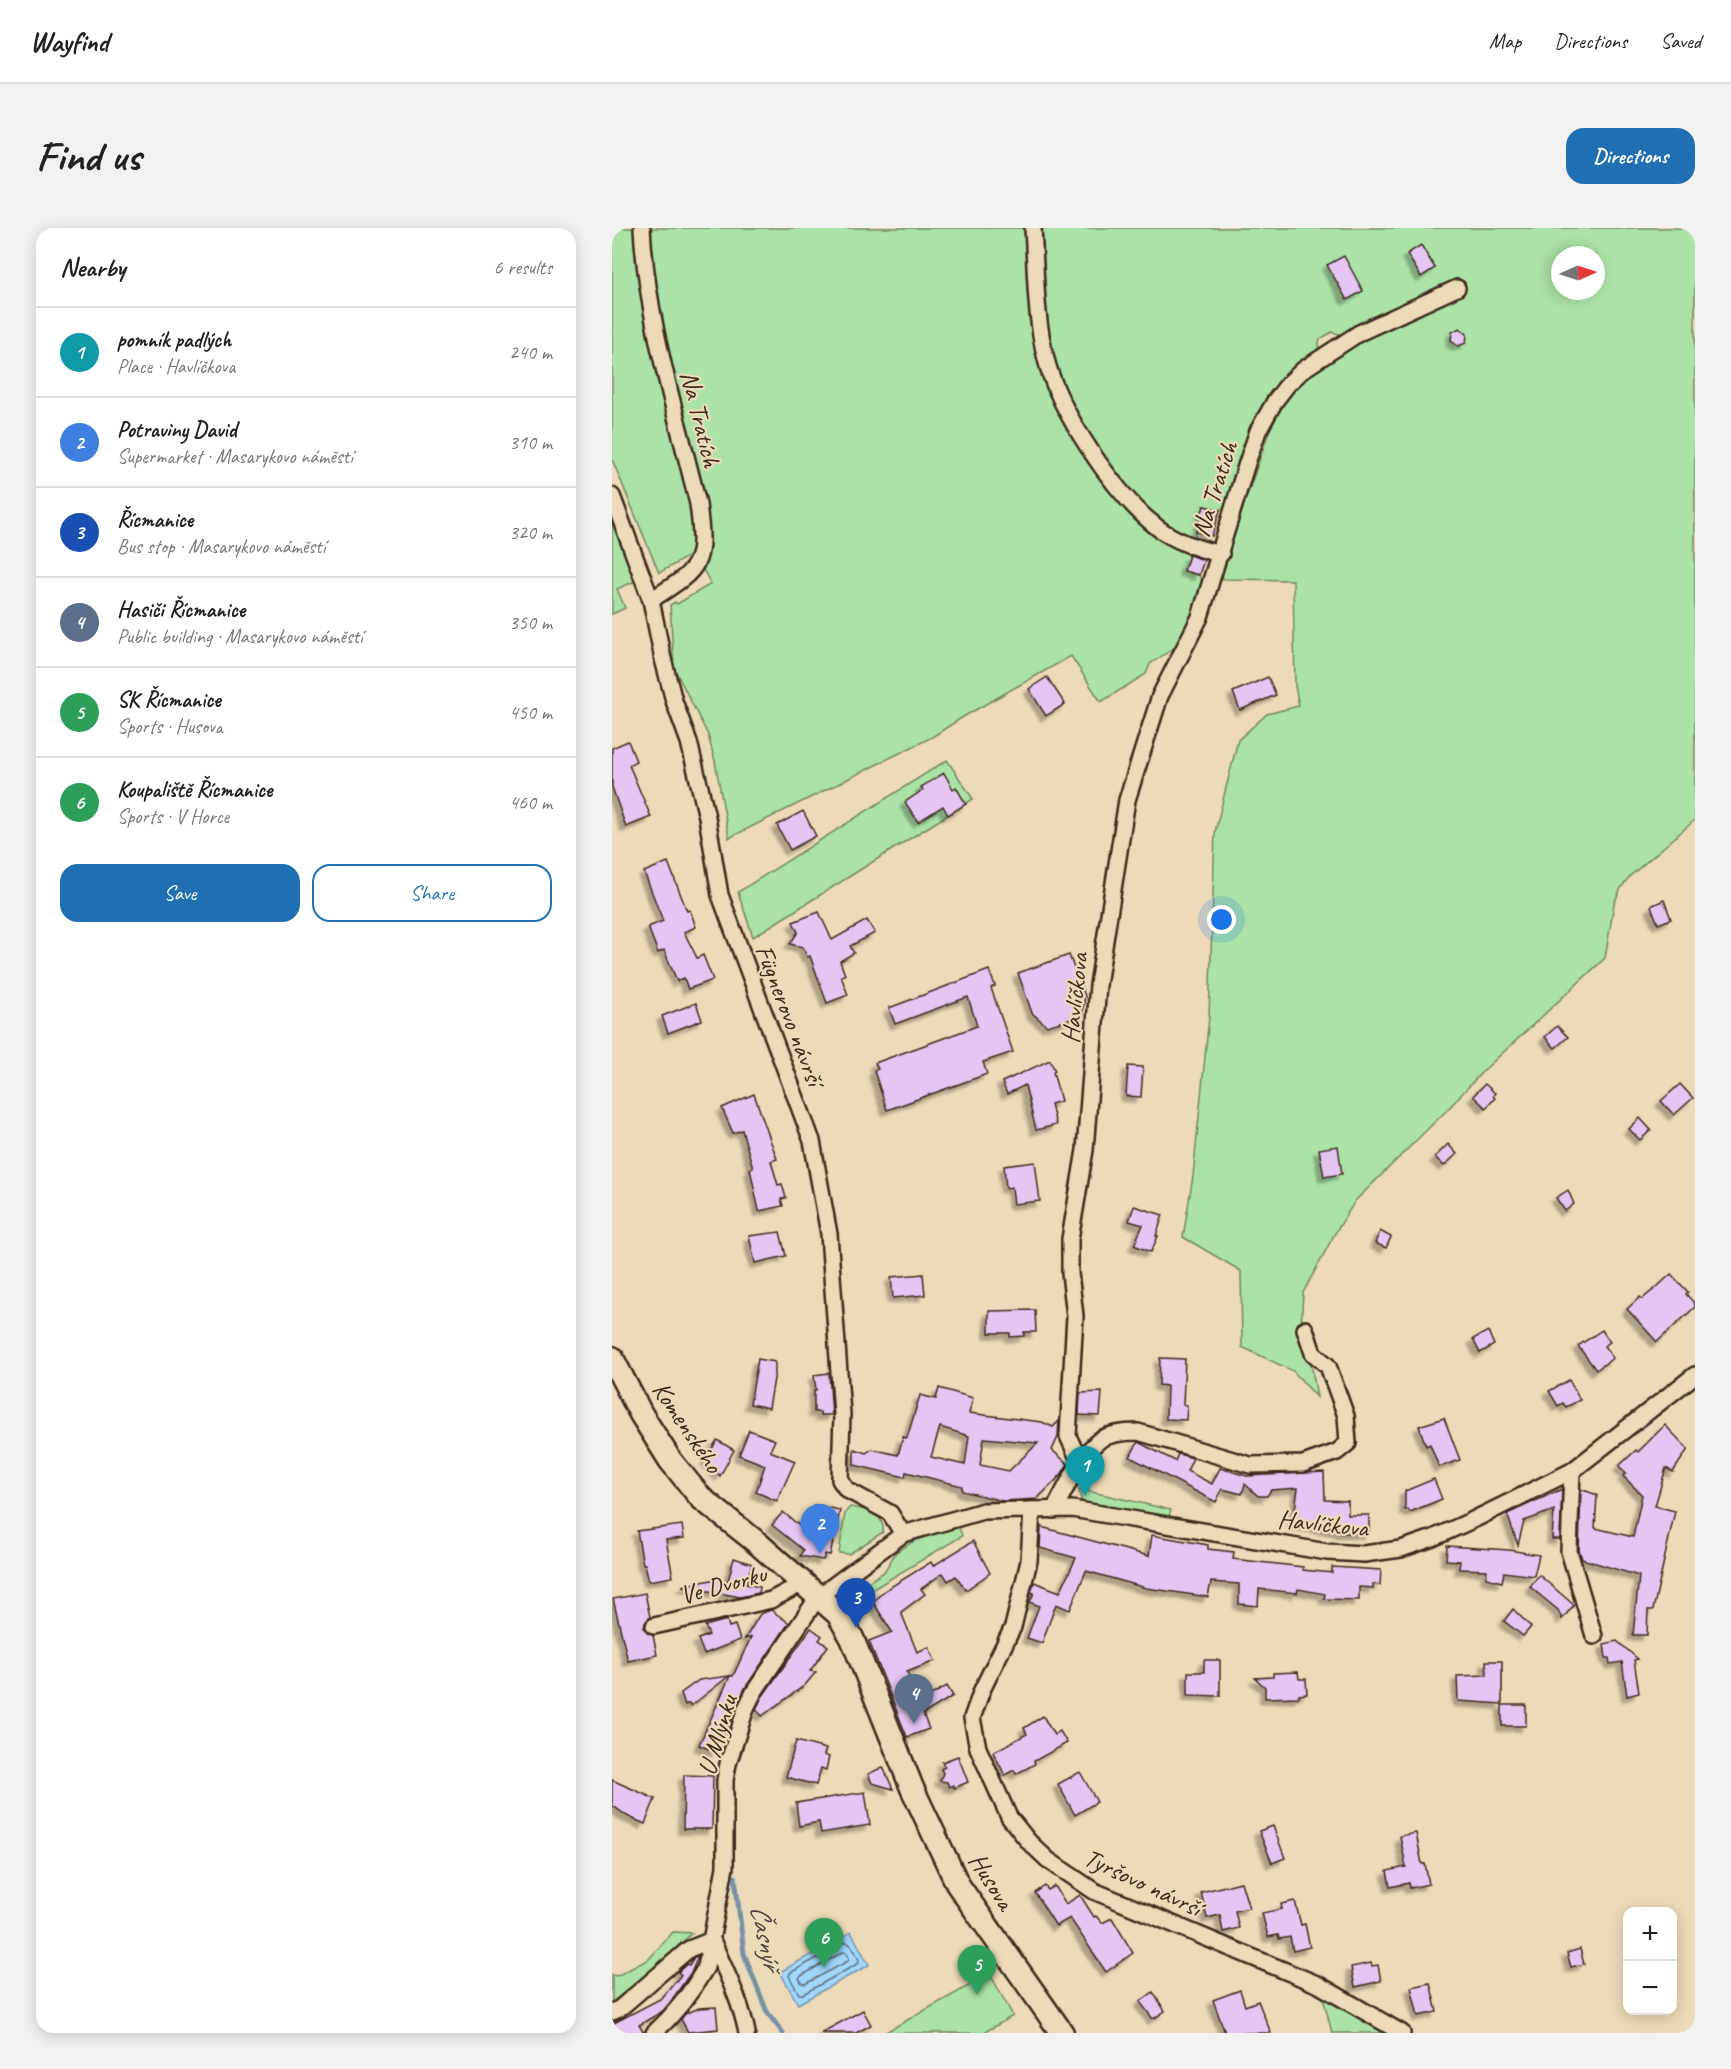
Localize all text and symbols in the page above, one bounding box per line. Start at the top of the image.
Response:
text: Wayfind [30,24,109,59]
text: Map [1489,28,1521,54]
text: Directions [1554,28,1627,54]
text: Saved [1660,28,1701,54]
button: Directions [1566,128,1695,184]
text: Find us [36,130,141,183]
north arrow [1551,246,1605,300]
text: Nearby [60,251,125,284]
text: 6 results [493,255,552,280]
text: pomník padlých [117,326,231,354]
text: 1 [75,340,84,365]
text: 240 m [509,340,552,365]
text: Place · Havlíčkova [117,354,235,379]
street label: Na Tratích [673,368,729,472]
text: Potraviny David [117,416,237,444]
text: 2 [75,430,84,455]
text: 310 m [509,430,552,455]
street label: Na Tratích [1184,436,1246,541]
text: Supermarket · Masarykovo náměstí [117,444,353,469]
text: Řícmanice [117,506,193,534]
text: 3 [75,520,84,545]
text: 320 m [509,520,552,545]
text: Bus stop · Masarykovo náměstí [117,534,325,559]
text: Hasiči Řícmanice [117,596,245,624]
text: 4 [75,610,84,635]
text: 350 m [509,610,552,635]
text: Public building · Masarykovo náměstí [117,624,363,649]
text: SK Řícmanice [117,686,221,714]
text: 5 [75,700,84,725]
text: 450 m [509,700,552,725]
text: Sports · Husova [117,714,223,739]
text: Koupaliště Řícmanice [117,776,272,804]
text: 6 [75,790,84,815]
text: 460 m [509,790,552,815]
text: Sports · V Horce [117,804,229,829]
button: Save [60,864,300,922]
button: Share [312,864,552,922]
your location [1207,905,1236,934]
street label: Fügnerovo návrší [748,940,833,1095]
street label: Havlíčkova [1053,950,1096,1045]
street label: Komenského [645,1375,731,1481]
pin: 1 [1066,1446,1104,1496]
street label: Havlíčkova [1276,1502,1371,1545]
pin: 2 [800,1504,840,1554]
street label: Ve Dvorku [676,1557,771,1612]
pin: 3 [836,1578,876,1628]
pin: 4 [894,1674,934,1724]
street label: U Mlýnku [690,1690,745,1779]
street label: Tyršovo návrší [1079,1841,1211,1926]
street label: Husova [961,1846,1023,1918]
water label: Časnýř [743,1902,791,1979]
map controls [1623,1907,1677,2015]
button: + [1623,1907,1677,1961]
pin: 6 [804,1918,844,1968]
pin: 5 [958,1946,997,1995]
button: − [1623,1961,1677,2015]

